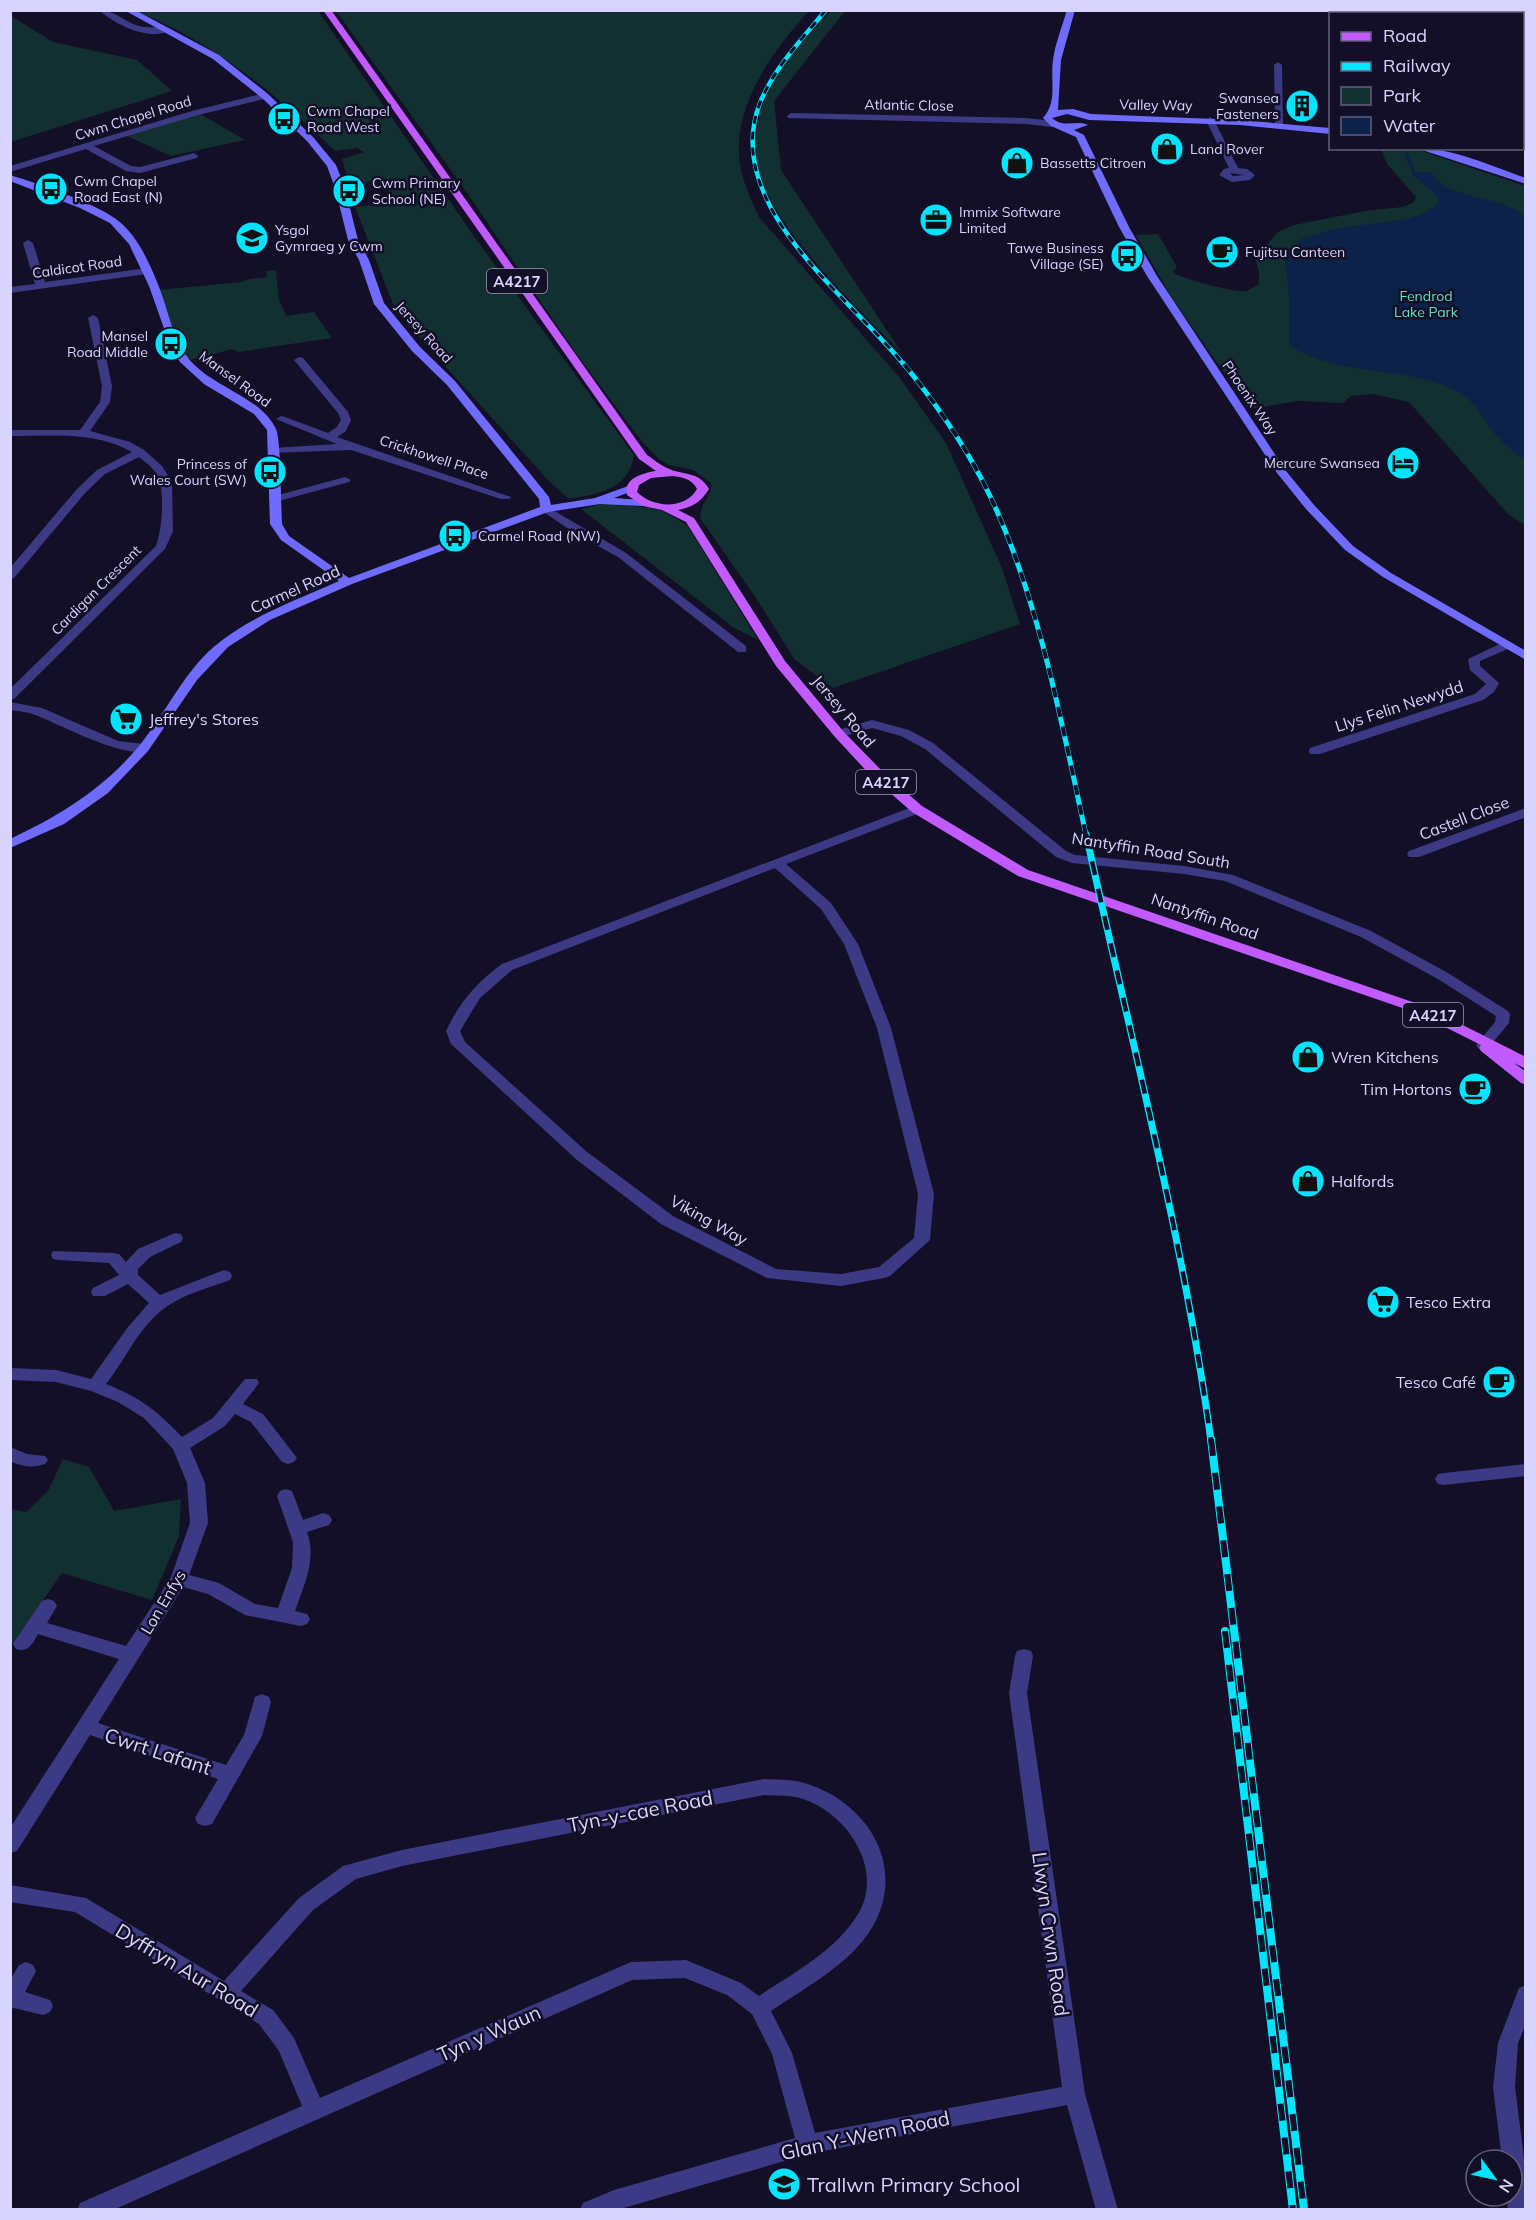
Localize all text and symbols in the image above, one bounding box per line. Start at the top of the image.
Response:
legend [1329,12,1524,150]
text: Road [1383,24,1427,47]
text: Railway [1383,54,1451,77]
text: Park [1383,84,1422,107]
building icon: Swansea Fasteners [1284,88,1320,124]
place label: Swansea Fasteners [1216,89,1279,123]
street label: Cwm Chapel Road [73,92,193,144]
street label: Atlantic Close [864,95,954,115]
street label: Valley Way [1119,95,1193,115]
bus stop icon: Cwm Chapel Road West [266,101,302,137]
place label: Cwm Chapel Road West [307,102,390,136]
text: Water [1383,114,1436,137]
shop icon: Land Rover [1149,131,1185,167]
place label: Land Rover [1190,140,1265,158]
shop icon: Bassetts Citroen [999,145,1035,181]
place label: Bassetts Citroen [1040,154,1146,172]
bus stop icon: Cwm Chapel Road East (N) [33,171,69,207]
place label: Cwm Chapel Road East (N) [74,172,163,206]
bus stop icon: Cwm Primary School (NE) [331,173,367,209]
place label: Cwm Primary School (NE) [372,174,461,208]
office icon: Immix Software Limited [918,202,954,238]
place label: Immix Software Limited [959,203,1061,237]
school or university icon: Ysgol Gymraeg y Cwm [234,220,270,256]
place label: Ysgol Gymraeg y Cwm [274,221,383,255]
cafe icon: Fujitsu Canteen [1204,234,1240,270]
bus stop icon: Tawe Business Village (SE) [1109,238,1145,274]
place label: Tawe Business Village (SE) [1007,239,1104,273]
place label: Fujitsu Canteen [1245,243,1345,261]
street label: Caldicot Road [31,252,123,282]
road number: A4217 [487,269,547,293]
park label: Fendrod Lake Park [1394,287,1459,321]
street label: Jersey Road [392,297,456,367]
bus stop icon: Mansel Road Middle [153,326,189,362]
place label: Mansel Road Middle [67,327,148,361]
street label: Mansel Road [196,347,274,411]
street label: Phoenix Way [1218,357,1282,439]
street label: Crickhowell Place [377,431,491,483]
hotel icon: Mercure Swansea [1385,445,1421,481]
bus stop icon: Princess of Wales Court (SW) [252,454,288,490]
place label: Mercure Swansea [1264,454,1380,472]
place label: Princess of Wales Court (SW) [130,455,247,489]
bus stop icon: Carmel Road (NW) [437,518,473,554]
place label: Carmel Road (NW) [478,527,601,545]
street label: Cardigan Crescent [47,541,145,639]
street label: Carmel Road [247,560,343,618]
street label: Jersey Road [808,671,880,751]
street label: Llys Felin Newydd [1332,676,1466,736]
supermarket icon: Jeffrey's Stores [108,701,144,737]
place label: Jeffrey's Stores [149,709,259,729]
road number: A4217 [856,770,916,794]
street label: Castell Close [1416,792,1512,844]
street label: Nantyffin Road South [1070,828,1232,872]
street label: Nantyffin Road [1149,888,1261,944]
road number: A4217 [1403,1003,1463,1027]
shop icon: Wren Kitchens [1290,1039,1326,1075]
place label: Wren Kitchens [1331,1047,1439,1067]
cafe icon: Tim Hortons [1457,1071,1493,1107]
place label: Tim Hortons [1361,1079,1452,1099]
shop icon: Halfords [1290,1163,1326,1199]
place label: Halfords [1331,1171,1394,1191]
street label: Viking Way [667,1191,752,1250]
supermarket icon: Tesco Extra [1365,1284,1401,1320]
place label: Tesco Extra [1406,1292,1491,1312]
cafe icon: Tesco Café [1481,1364,1517,1400]
place label: Tesco Café [1396,1372,1476,1392]
street label: Lon Enfys [136,1566,190,1638]
street label: Cwrt Lafant [101,1722,215,1780]
street label: Tyn-y-cae Road [565,1785,715,1837]
street label: Llwyn Crwn Road [1027,1850,1075,2018]
street label: Dyffryn Aur Road [111,1918,263,2022]
street label: Tyn y Waun [433,1999,545,2067]
street label: Glan Y-Wern Road [778,2105,952,2165]
north arrow [1464,2148,1524,2208]
school or university icon: Trallwn Primary School [766,2166,802,2202]
place label: Trallwn Primary School [807,2172,1020,2197]
text: N [1495,2176,1518,2197]

